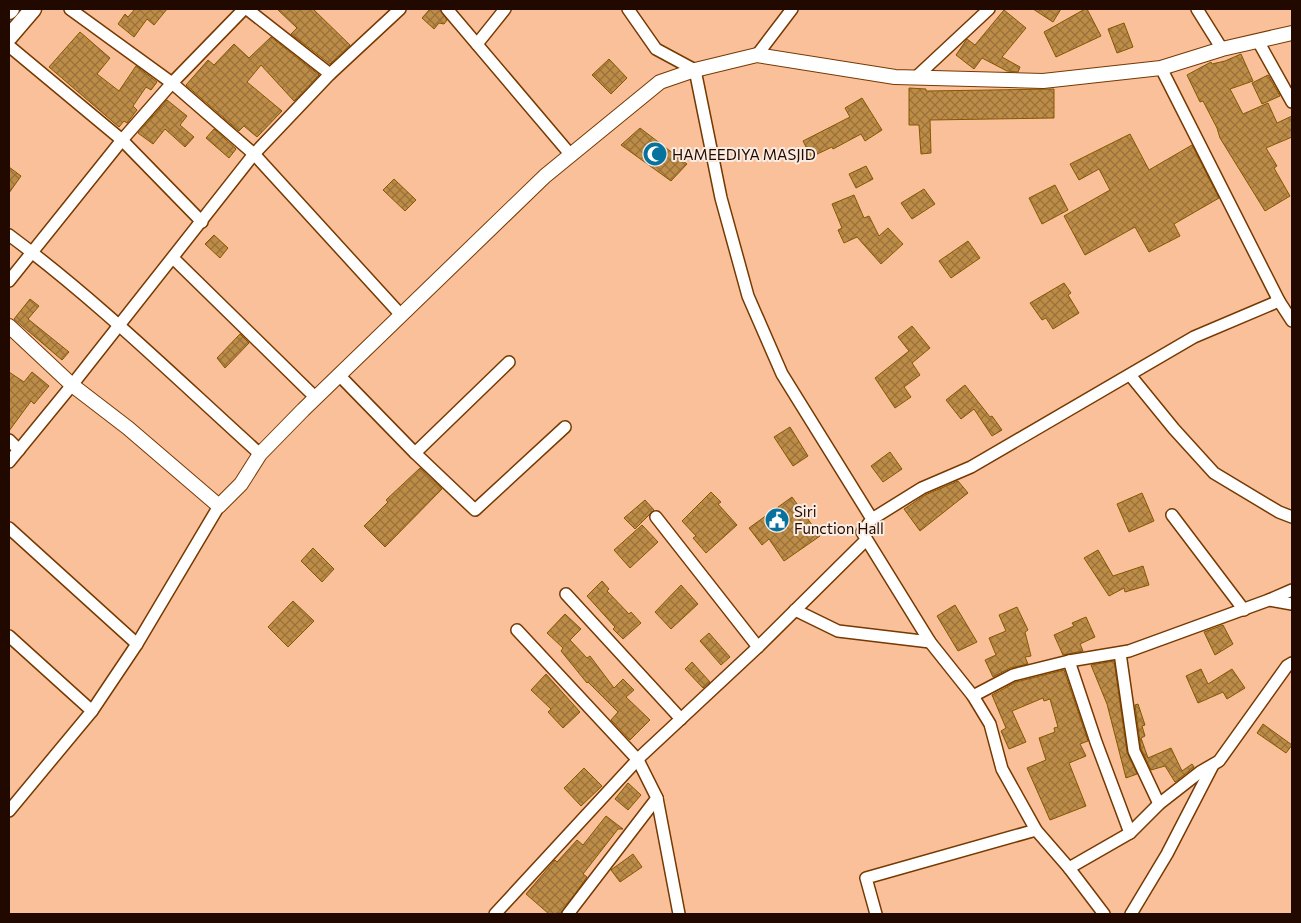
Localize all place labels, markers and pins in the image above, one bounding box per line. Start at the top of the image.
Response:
mosque icon: HAMEEDIYA MASJID [642,141,668,167]
place label: HAMEEDIYA MASJID [672,145,816,163]
place label: Siri Function Hall [794,502,884,537]
public building icon: Siri Function Hall [764,507,790,533]

